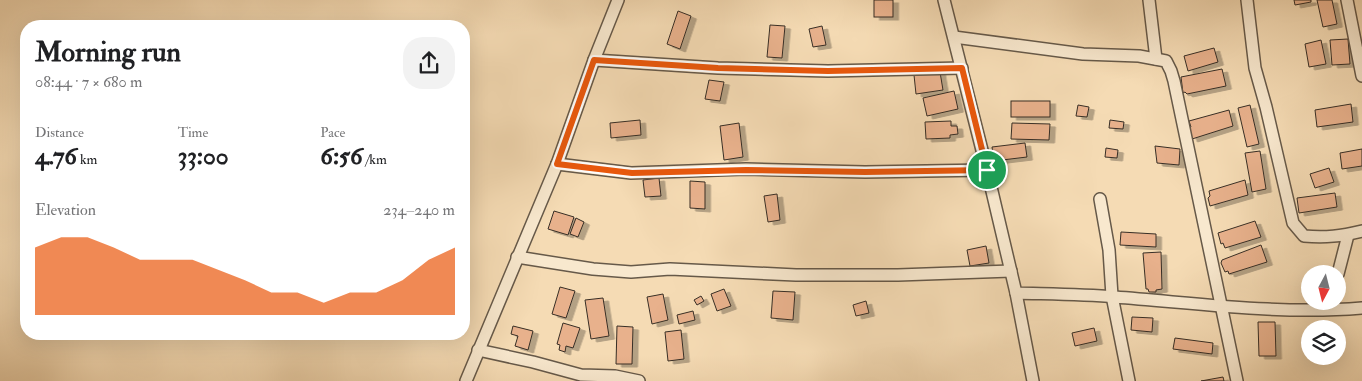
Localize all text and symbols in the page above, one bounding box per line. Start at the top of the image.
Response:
text: Morning run [35,35,181,70]
button: share [403,37,455,89]
text: 08:44 · 7 × 680 m [35,72,142,92]
text: Distance [35,124,84,141]
text: Time [178,124,208,141]
text: Pace [320,124,345,141]
text: 4.76 [35,141,77,172]
text: 33:00 [178,141,229,172]
text: 6:56 [320,141,363,172]
pin [966,149,1008,191]
text: km [77,151,97,168]
text: /km [363,151,387,168]
icon: arrive [973,156,1001,184]
text: Elevation [35,200,96,220]
text: 234–240 m [383,200,455,220]
north arrow [1301,265,1346,310]
map controls [1301,265,1346,365]
button: layers [1301,320,1346,365]

